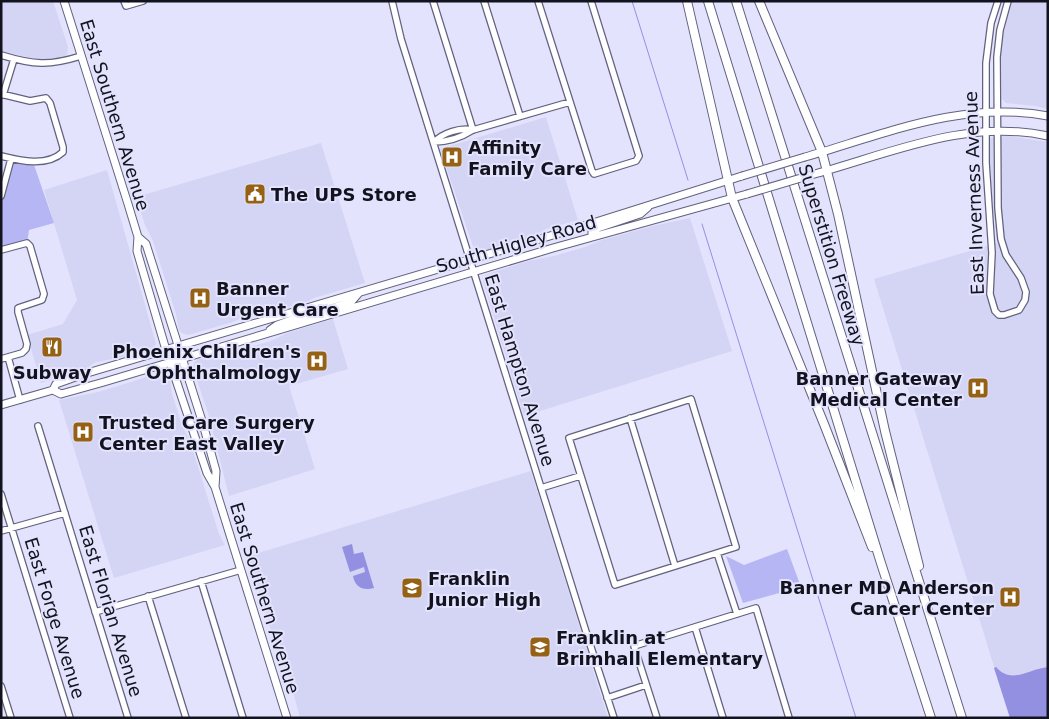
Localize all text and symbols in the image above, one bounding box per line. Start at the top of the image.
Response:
street label: East Southern Avenue [76,17,154,213]
street label: East Inverness Avenue [960,91,988,295]
place label: Affinity Family Care [468,137,587,179]
hospital icon: Affinity Family Care [440,145,464,169]
street label: Superstition Freeway [794,162,870,349]
public building icon: The UPS Store [243,182,267,206]
place label: The UPS Store [271,184,417,205]
street label: South Higley Road [434,211,598,277]
street label: East Hampton Avenue [481,271,559,469]
place label: Banner Urgent Care [216,278,339,320]
hospital icon: Banner Urgent Care [188,286,212,310]
restaurant icon: Subway [40,335,64,359]
place label: Phoenix Children's Ophthalmology [112,341,301,383]
hospital icon: Phoenix Children's Ophthalmology [305,349,329,373]
place label: Subway [13,362,92,383]
place label: Banner Gateway Medical Center [795,368,962,410]
hospital icon: Banner Gateway Medical Center [966,376,990,400]
place label: Trusted Care Surgery Center East Valley [99,412,315,454]
hospital icon: Trusted Care Surgery Center East Valley [71,420,95,444]
street label: East Southern Avenue [226,500,304,696]
street label: East Florian Avenue [75,523,147,699]
street label: East Forge Avenue [20,535,90,701]
place label: Franklin Junior High [426,568,541,610]
school or university icon: Franklin Junior High [400,576,424,600]
place label: Banner MD Anderson Cancer Center [779,577,994,619]
hospital icon: Banner MD Anderson Cancer Center [998,585,1022,609]
place label: Franklin at Brimhall Elementary [556,627,763,669]
school or university icon: Franklin at Brimhall Elementary [528,635,552,659]

